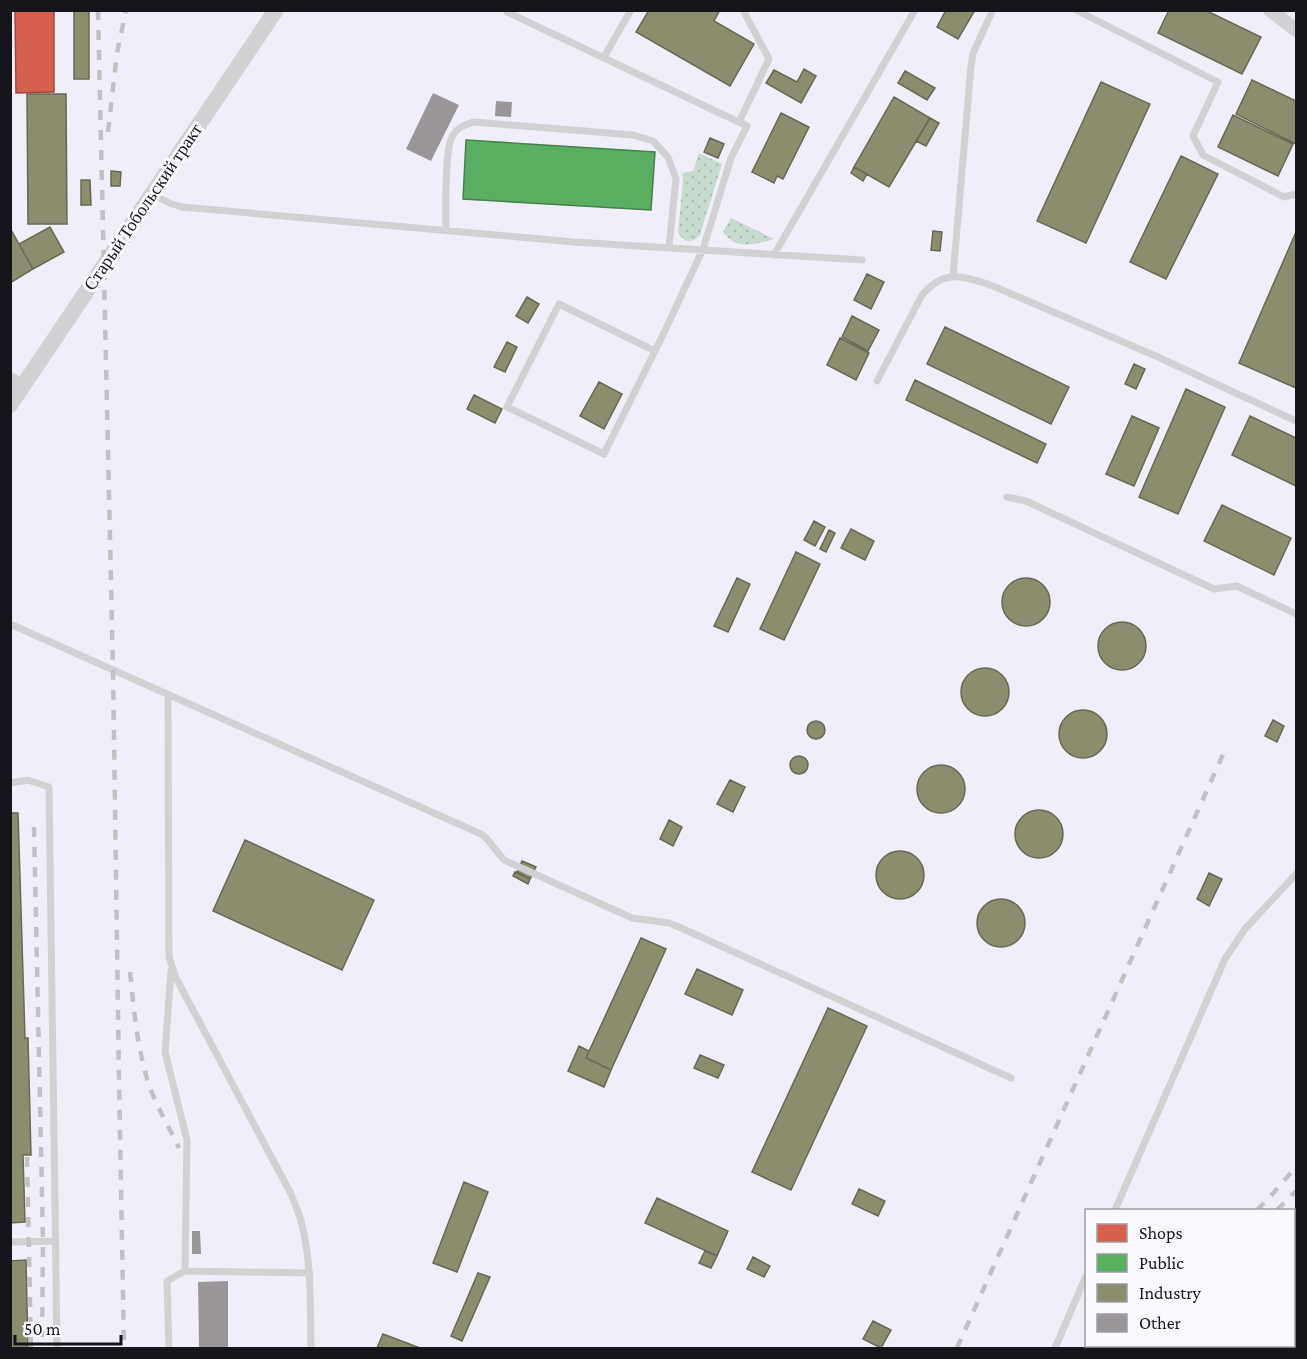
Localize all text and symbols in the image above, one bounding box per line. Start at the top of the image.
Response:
street label: Старый Тобольский тракт [80,120,206,294]
legend [1085,1209,1295,1347]
text: Shops [1139,1223,1183,1243]
text: Public [1139,1253,1184,1273]
text: Industry [1139,1283,1202,1303]
scale bar [15,1308,122,1346]
text: Other [1139,1313,1182,1333]
text: 50 m [24,1319,61,1339]

